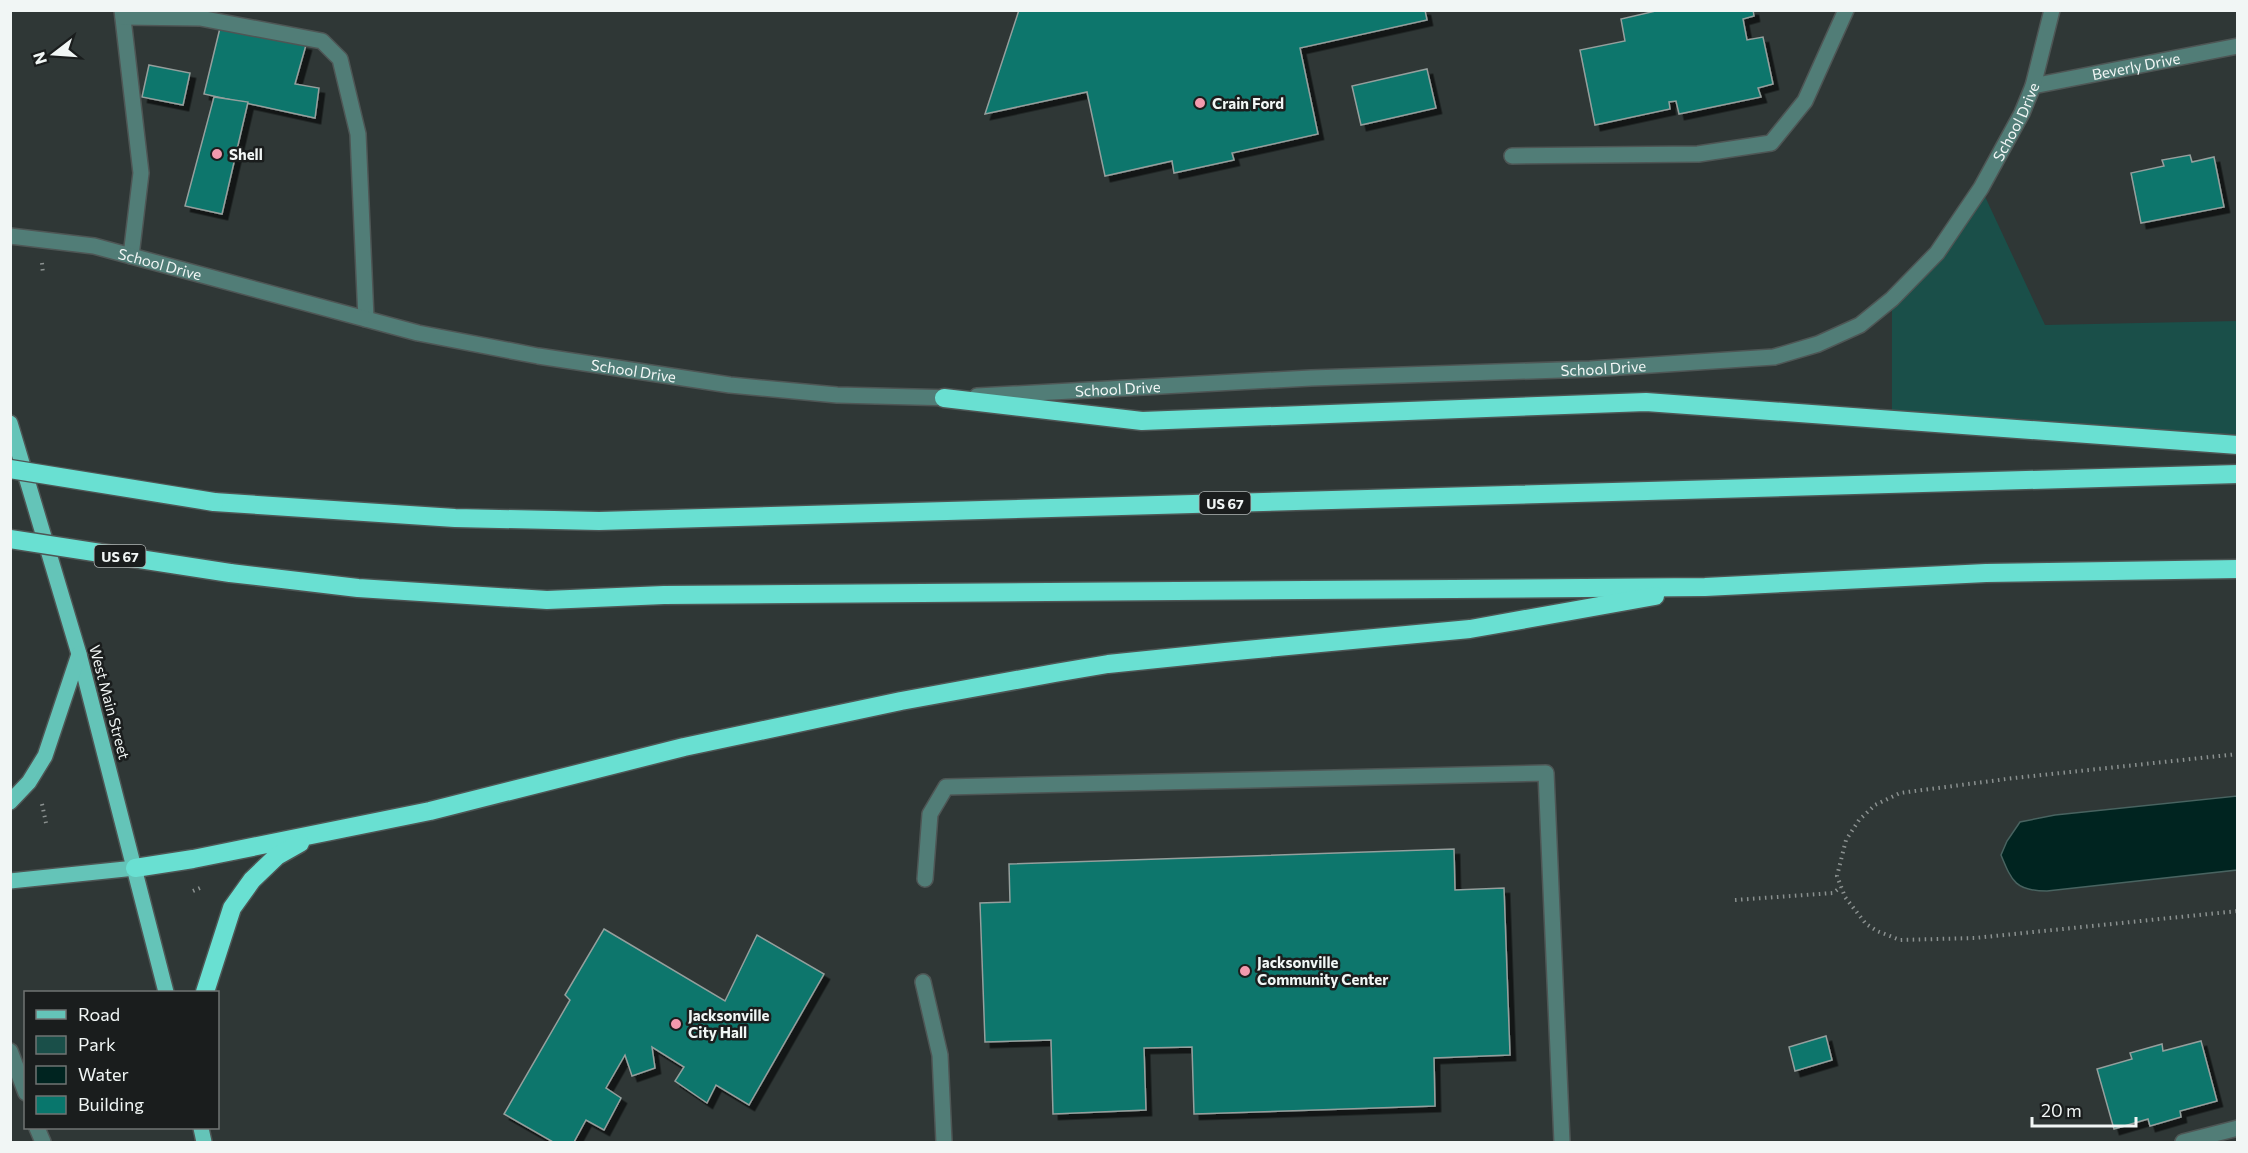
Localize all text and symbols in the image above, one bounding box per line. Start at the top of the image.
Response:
north arrow [24,24,84,84]
street label: Beverly Drive [2090,48,2182,83]
text: N [28,50,50,67]
street label: School Drive [1988,80,2043,164]
place label: Crain Ford [1212,94,1284,112]
marker: Crain Ford [1193,96,1207,110]
place label: Shell [229,145,263,163]
marker: Shell [210,147,224,161]
street label: School Drive [116,244,204,284]
street label: School Drive [590,355,677,386]
street label: School Drive [1560,356,1647,379]
street label: School Drive [1074,377,1161,400]
road number: US 67 [1200,492,1250,514]
road number: US 67 [94,545,146,567]
street label: West Main Street [86,643,134,761]
place label: Jacksonville Community Center [1257,953,1388,988]
marker: Jacksonville Community Center [1238,964,1252,978]
legend [24,991,219,1129]
text: Road [78,1003,120,1025]
place label: Jacksonville City Hall [688,1006,770,1041]
marker: Jacksonville City Hall [669,1017,683,1031]
text: Park [78,1033,116,1055]
text: Water [78,1063,129,1085]
scale bar [2032,1090,2136,1128]
text: Building [78,1093,144,1115]
text: 20 m [2041,1099,2082,1121]

